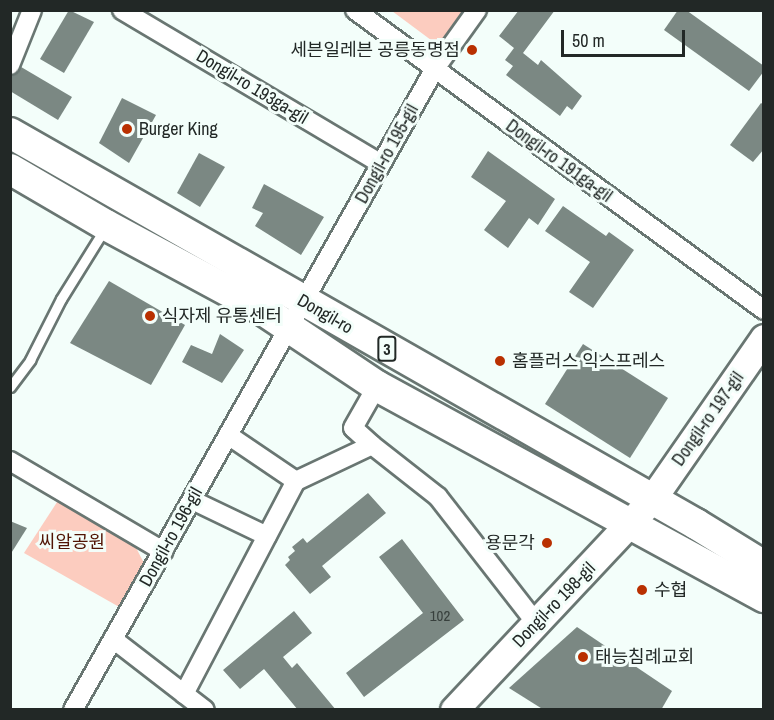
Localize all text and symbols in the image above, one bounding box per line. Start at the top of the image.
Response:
scale bar [564,18,688,56]
text: 50 m [572,28,605,53]
place label: 세븐일레븐 공릉동명점 [290,39,460,61]
marker: 세븐일레븐 공릉동명점 [465,43,479,57]
street label: Dongil-ro 193ga-gil [192,45,312,129]
street label: Dongil-ro 195-gil [351,101,423,207]
street label: Dongil-ro 191ga-gil [502,115,616,207]
place label: Burger King [139,118,218,140]
marker: Burger King [120,122,134,136]
street label: Dongil-ro [293,289,357,339]
place label: 식자제 유통센터 [162,305,282,327]
marker: 식자제 유통센터 [143,309,157,323]
road number: 3 [376,336,398,362]
place label: 홈플러스 익스프레스 [512,350,665,372]
marker: 홈플러스 익스프레스 [493,354,507,368]
street label: Dongil-ro 197-gil [668,368,748,470]
street label: Dongil-ro 196-gil [135,484,207,590]
park label: 씨알공원 [39,531,105,553]
place label: 용문각 [485,532,535,554]
marker: 용문각 [540,536,554,550]
street label: Dongil-ro 198-gil [508,558,600,652]
place label: 수협 [654,579,687,601]
marker: 수협 [635,583,649,597]
house number: 102 [430,607,450,625]
place label: 태능침례교회 [595,646,694,668]
marker: 태능침례교회 [576,650,590,664]

